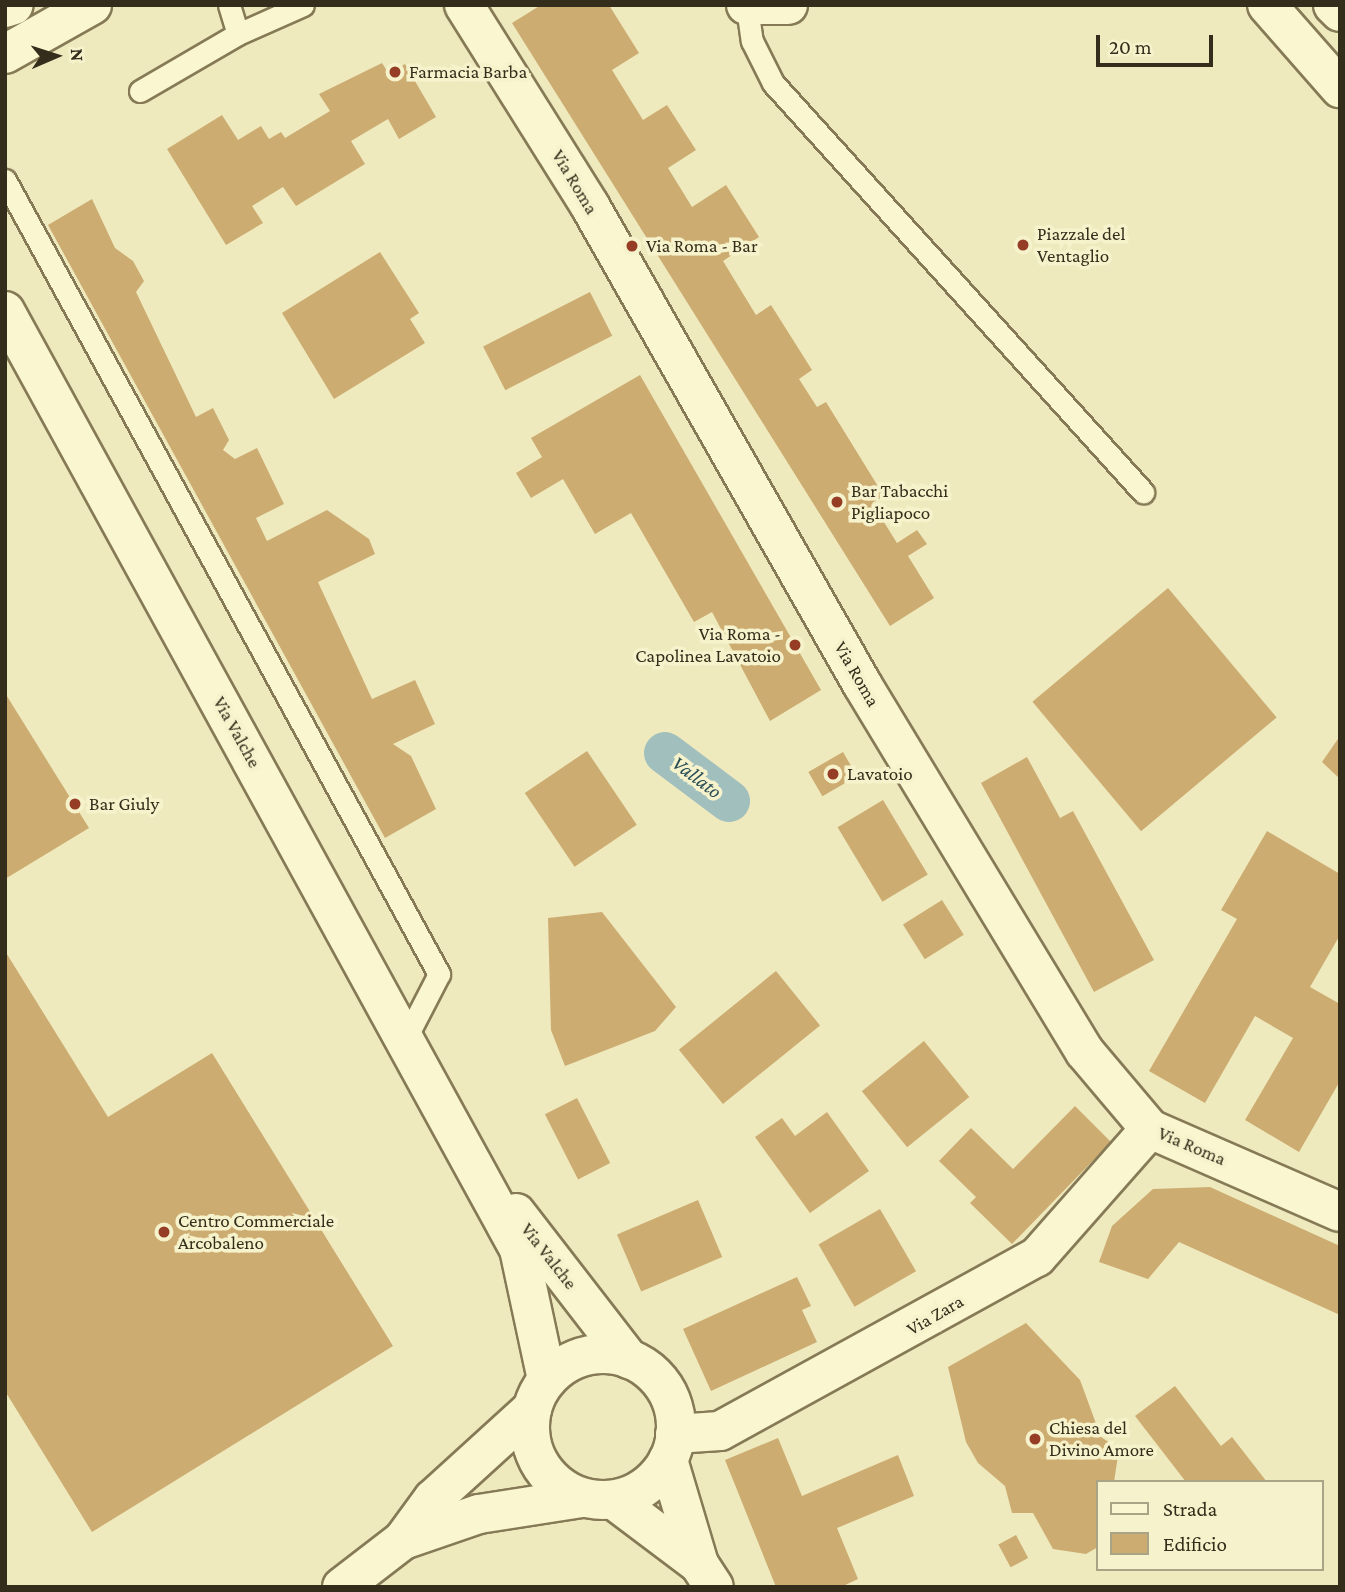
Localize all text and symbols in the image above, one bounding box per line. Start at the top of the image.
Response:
north arrow [21,21,91,91]
scale bar [1100,21,1217,65]
text: 20 m [1109,35,1152,59]
text: N [67,48,88,62]
place label: Farmacia Barba [409,61,527,83]
marker: Farmacia Barba [387,64,403,80]
street label: Via Roma [547,145,603,219]
place label: Piazzale del Ventaglio [1037,223,1125,267]
place label: Via Roma - Bar [646,235,758,257]
marker: Piazzale del Ventaglio [1015,237,1031,253]
marker: Via Roma - Bar [624,238,640,254]
place label: Bar Tabacchi Pigliapoco [851,480,948,524]
marker: Bar Tabacchi Pigliapoco [829,494,845,510]
place label: Via Roma - Capolinea Lavatoio [635,623,781,667]
marker: Via Roma - Capolinea Lavatoio [787,637,803,653]
street label: Via Roma [829,637,885,711]
street label: Via Valche [208,692,266,772]
water label: Vallato [667,750,727,804]
place label: Lavatoio [847,763,913,785]
marker: Lavatoio [825,766,841,782]
place label: Bar Giuly [89,793,159,815]
marker: Bar Giuly [67,796,83,812]
street label: Via Roma [1155,1122,1229,1170]
place label: Centro Commerciale Arcobaleno [178,1210,334,1254]
street label: Via Valche [516,1218,582,1294]
marker: Centro Commerciale Arcobaleno [156,1224,172,1240]
street label: Via Zara [903,1290,967,1340]
place label: Chiesa del Divino Amore [1049,1417,1154,1461]
marker: Chiesa del Divino Amore [1027,1431,1043,1447]
legend [1096,1480,1324,1571]
text: Strada [1163,1497,1217,1521]
text: Edificio [1163,1532,1227,1556]

